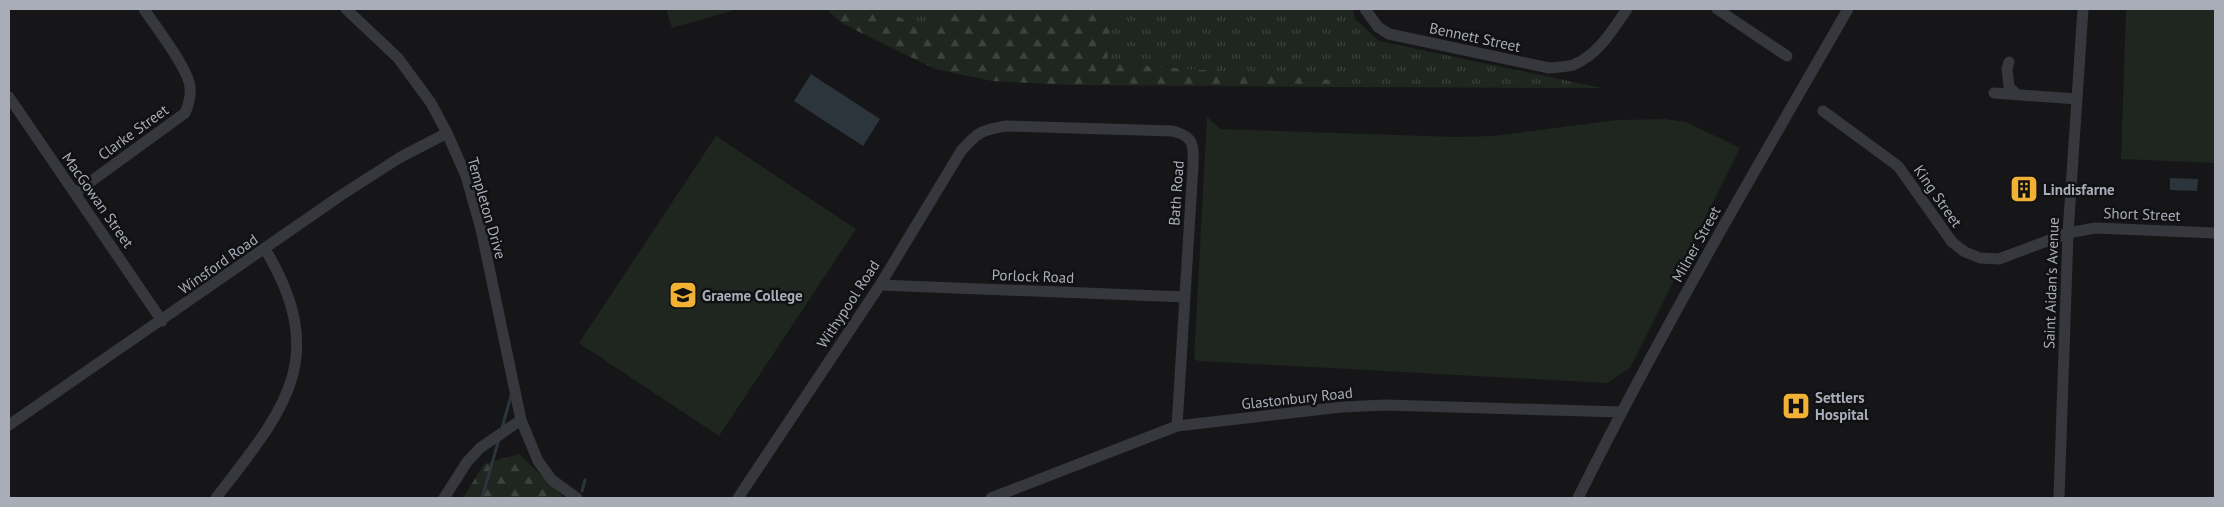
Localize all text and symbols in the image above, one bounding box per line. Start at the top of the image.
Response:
street label: Bennett Street [1428,18,1522,56]
street label: Clarke Street [94,100,172,164]
street label: MacGowan Street [58,149,138,251]
street label: Templeton Drive [463,155,511,261]
street label: Bath Road [1164,160,1188,226]
street label: King Street [1910,161,1966,231]
building icon: Lindisfarne [2009,174,2039,204]
place label: Lindisfarne [2043,180,2115,199]
street label: Milner Street [1667,203,1725,285]
street label: Short Street [2103,203,2181,225]
street label: Saint Aidan's Avenue [2039,217,2063,349]
street label: Winsford Road [175,230,261,298]
street label: Withypool Road [813,256,883,352]
street label: Porlock Road [991,265,1075,287]
school or university icon: Graeme College [668,280,698,310]
place label: Graeme College [702,286,803,305]
street label: Glastonbury Road [1240,383,1354,413]
place label: Settlers Hospital [1815,388,1869,424]
hospital icon: Settlers Hospital [1781,391,1811,421]

